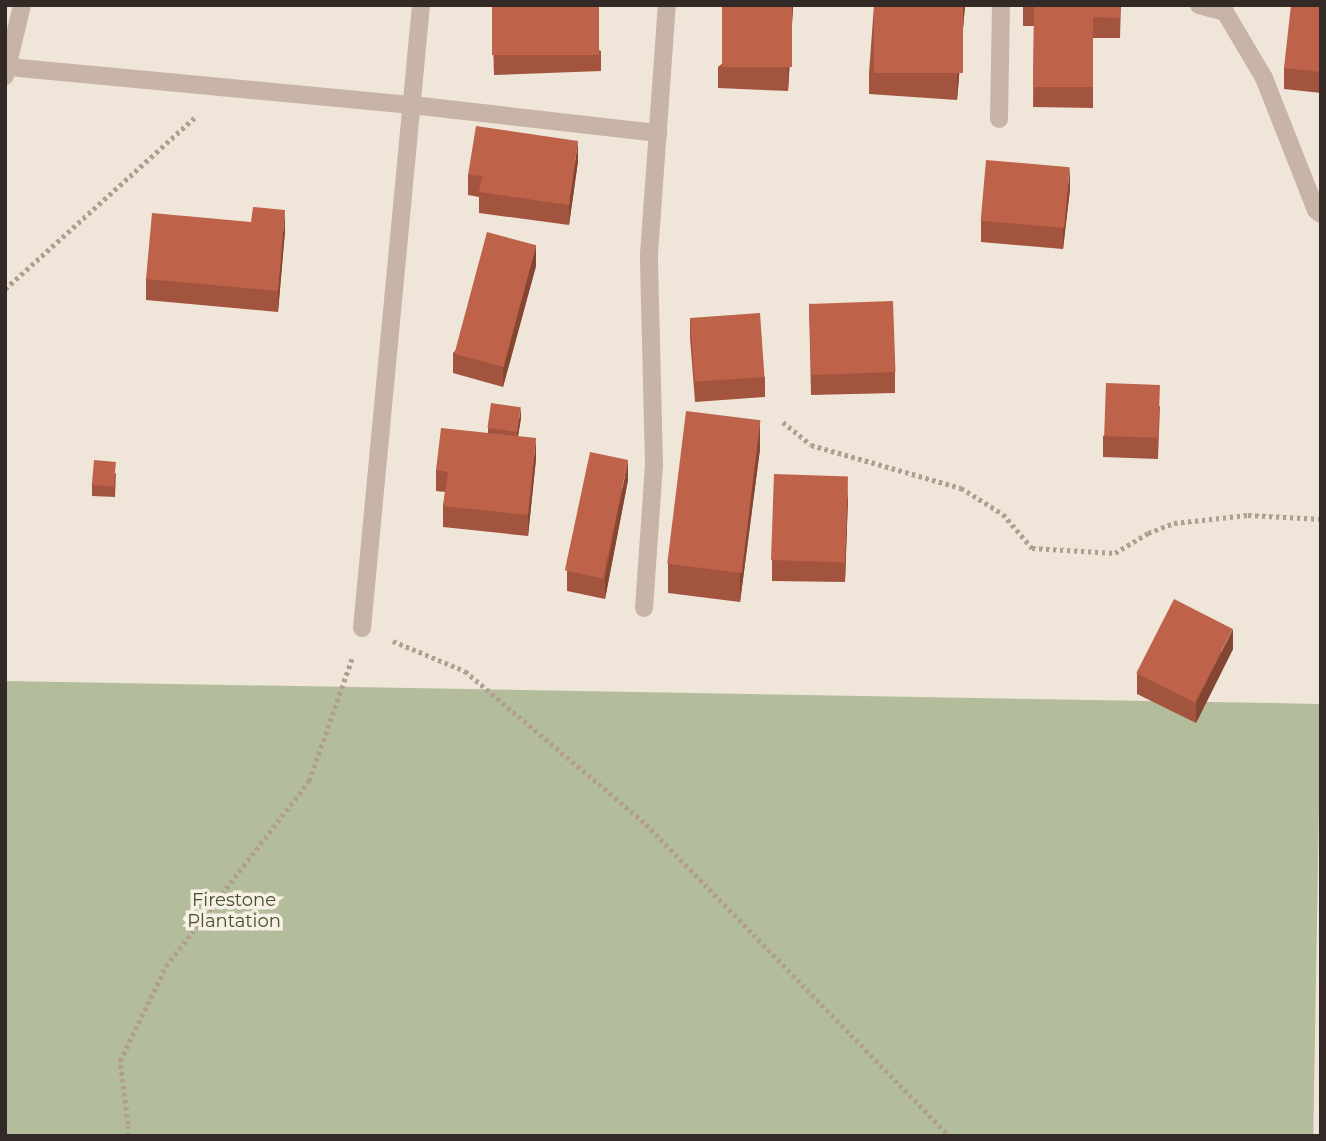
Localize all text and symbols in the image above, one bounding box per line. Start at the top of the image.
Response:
park label: Firestone Plantation [187,890,281,932]

